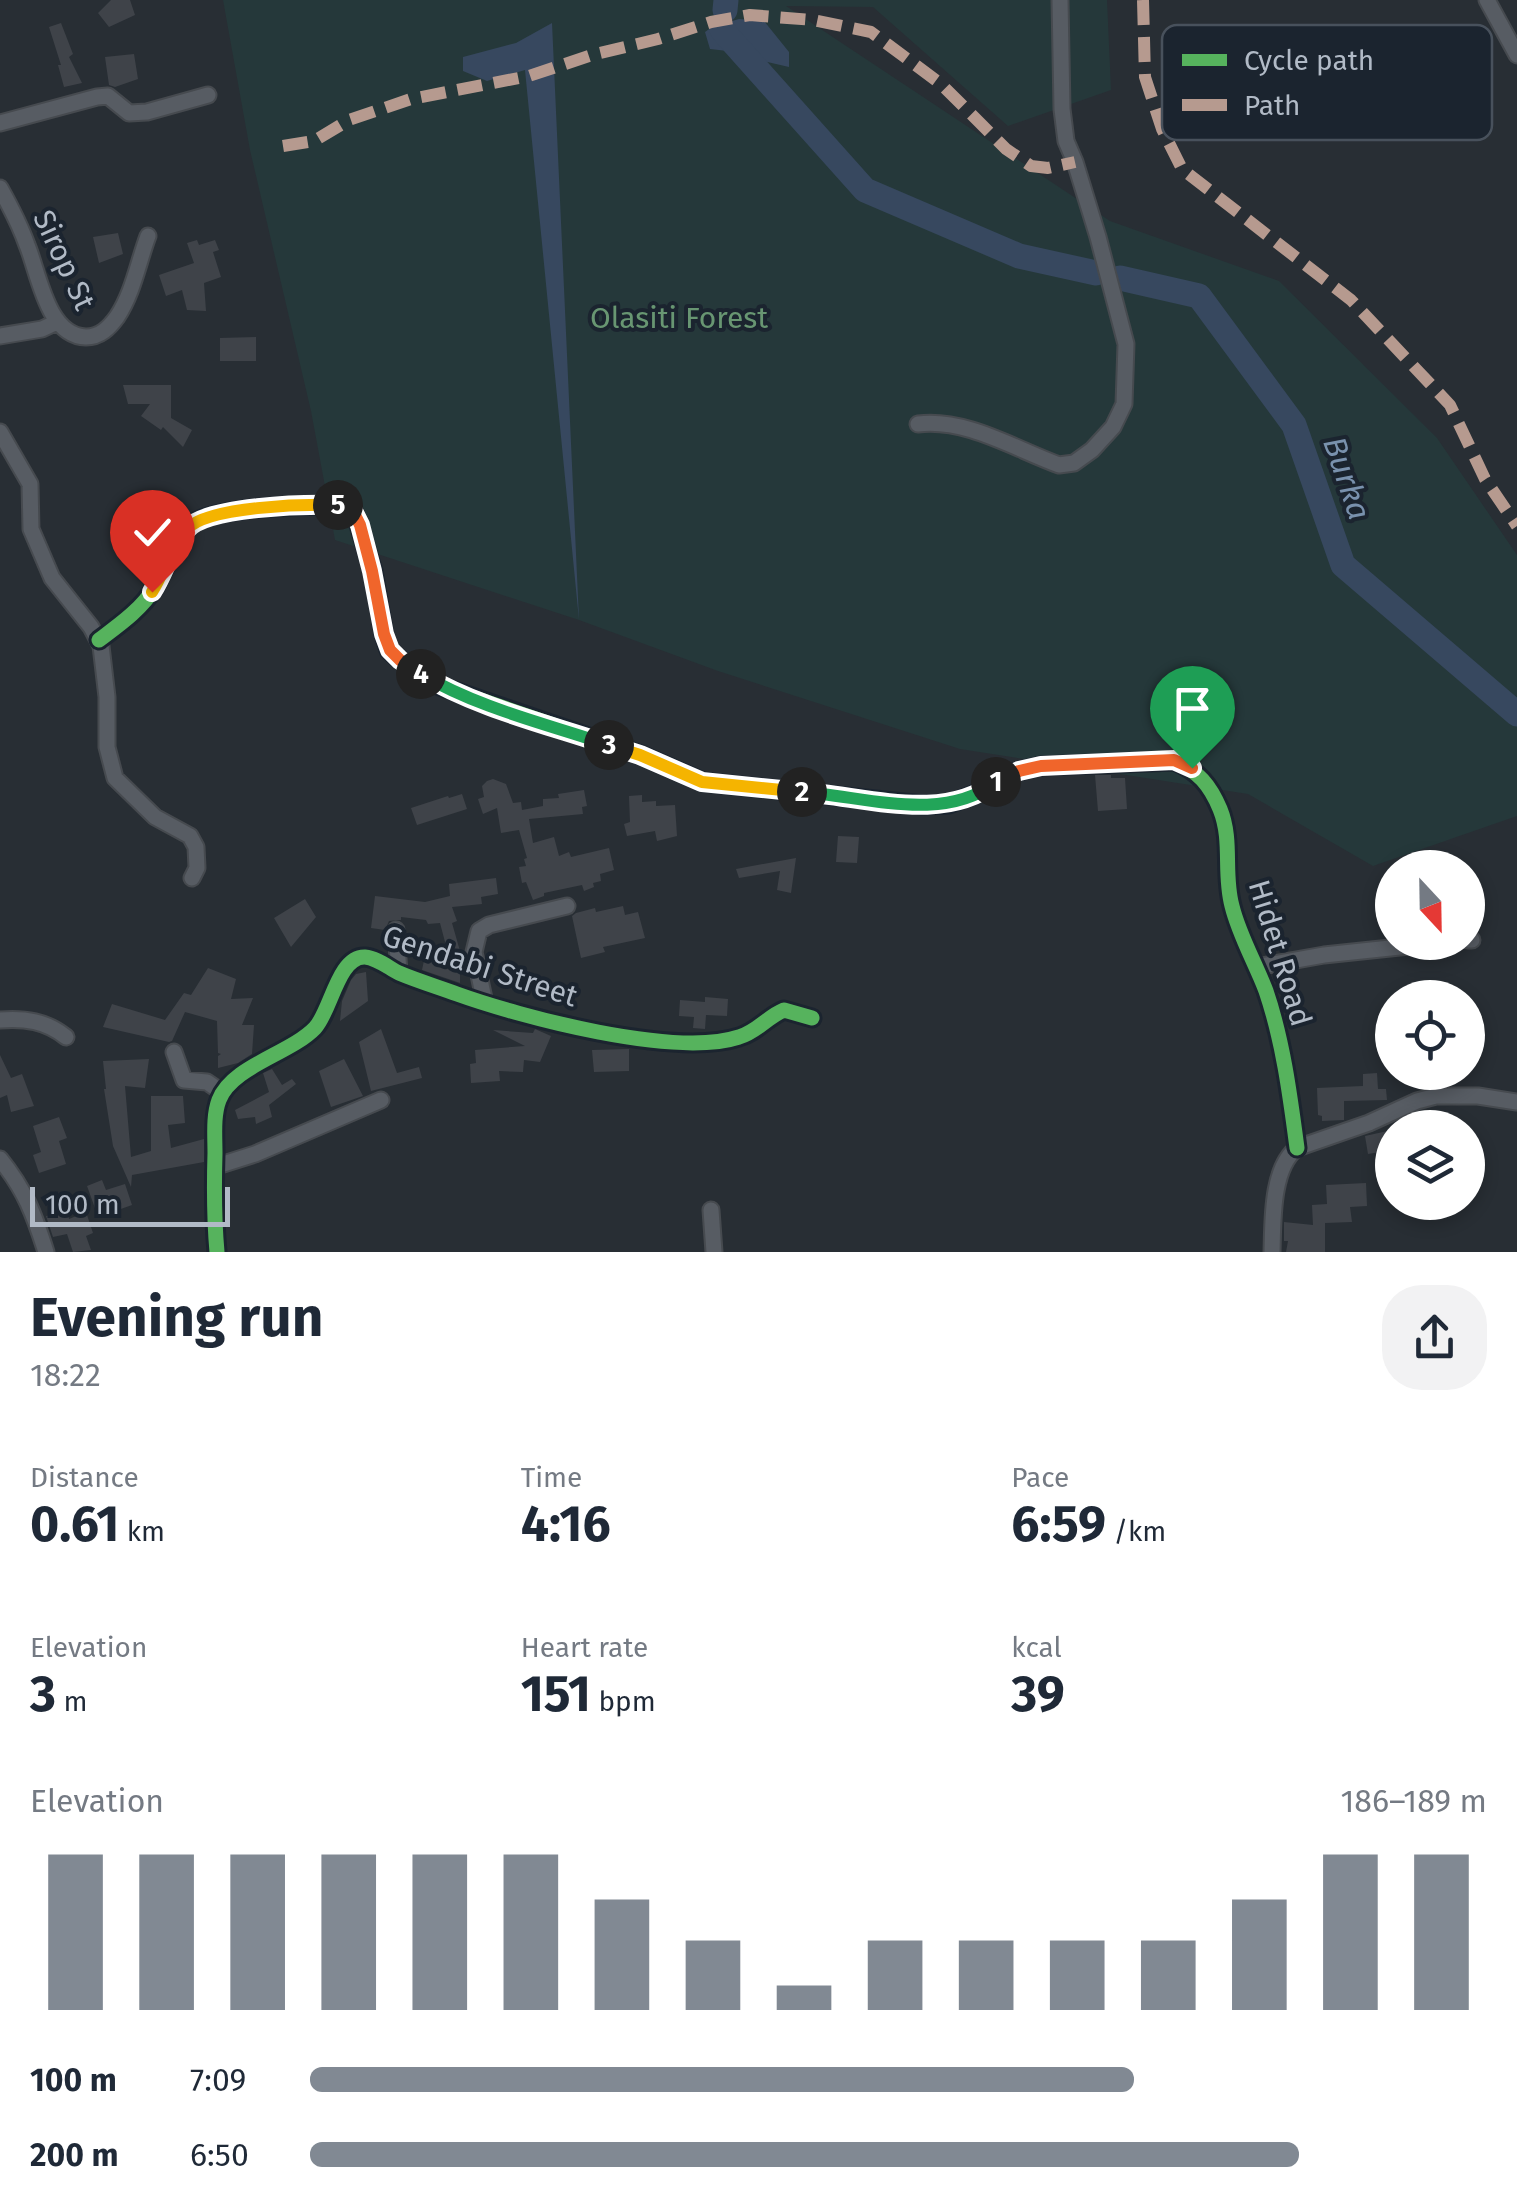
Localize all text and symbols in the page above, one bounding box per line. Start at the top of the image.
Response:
legend [1162,25,1492,140]
text: Cycle path [1244,44,1374,77]
text: Path [1244,89,1300,122]
street label: Sirop St [25,204,103,316]
park label: Olasiti Forest [590,300,768,336]
water label: Burka [1315,431,1379,525]
pin: 5 [313,480,363,530]
text: 5 [330,488,346,521]
pin [110,490,195,593]
icon: check [125,505,180,560]
pin: 4 [396,649,446,699]
text: 4 [413,657,429,690]
pin [1150,666,1235,769]
icon: arrive [1165,681,1220,736]
pin: 3 [584,720,634,770]
text: 3 [602,728,616,761]
pin: 1 [971,757,1021,807]
text: 1 [990,765,1003,798]
pin: 2 [777,767,827,817]
text: 2 [795,775,809,808]
north arrow [1375,850,1485,960]
map controls [1375,850,1485,1220]
street label: Hidet Road [1241,875,1319,1031]
street label: Gendabi Street [378,918,582,1014]
button: locate [1375,980,1485,1090]
button: layers [1375,1110,1485,1220]
scale bar [30,1182,230,1226]
text: 100 m [45,1188,120,1221]
text: Evening run [30,1285,324,1351]
button: share [1382,1285,1487,1390]
text: 18:22 [30,1356,101,1394]
text: Distance [30,1461,139,1494]
text: Time [521,1461,582,1494]
text: Pace [1011,1461,1069,1494]
text: 0.61 [30,1494,119,1554]
text: 4:16 [521,1494,611,1554]
text: 6:59 [1011,1494,1106,1554]
text: km [119,1515,165,1548]
text: /km [1106,1515,1166,1548]
text: Elevation [30,1631,147,1664]
text: Heart rate [521,1631,648,1664]
text: kcal [1011,1631,1062,1664]
text: 3 [30,1664,56,1724]
text: 151 [521,1664,591,1724]
text: 39 [1011,1664,1065,1724]
text: m [56,1685,87,1718]
text: bpm [591,1685,656,1718]
text: Elevation [30,1782,164,1820]
text: 186–189 m [1340,1782,1487,1820]
text: 100 m [30,2061,117,2099]
text: 7:09 [190,2061,246,2099]
text: 200 m [30,2136,119,2174]
text: 6:50 [190,2136,249,2174]

